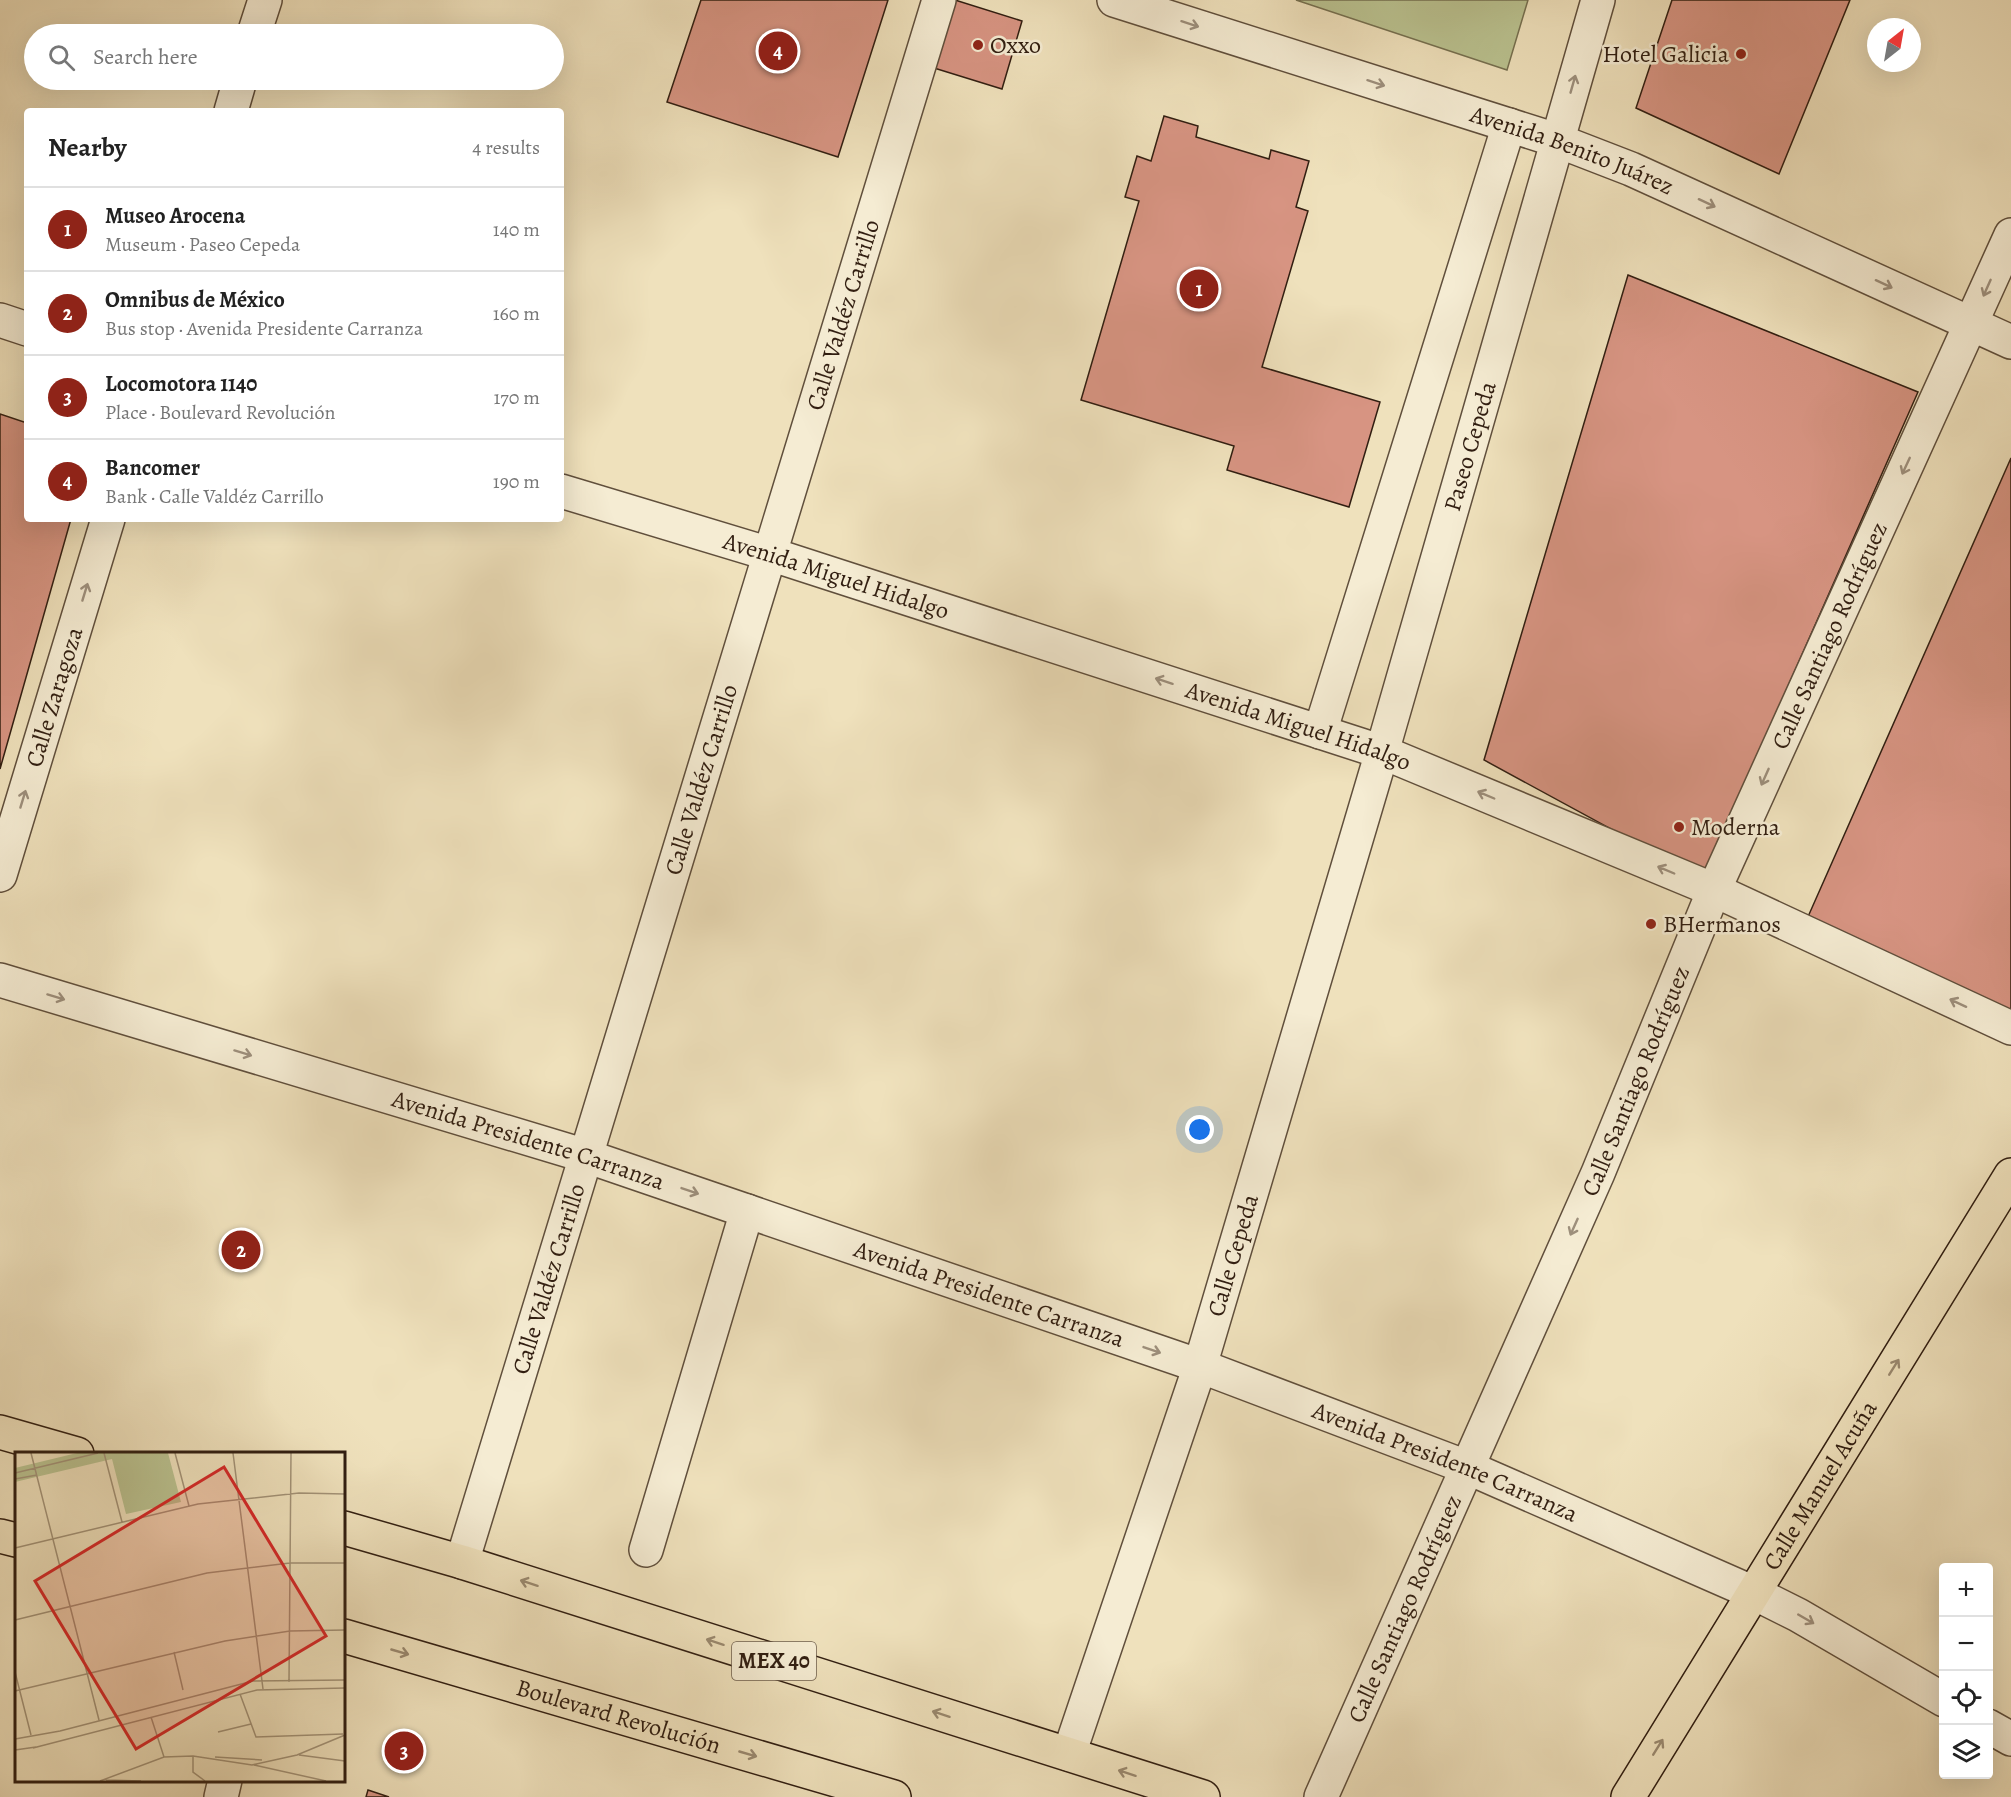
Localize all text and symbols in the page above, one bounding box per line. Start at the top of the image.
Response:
north arrow [1867,18,1921,72]
one-way arrow [1180,19,1199,30]
search box [24,24,564,90]
pin: 4 [758,28,798,74]
place label: Oxxo [990,29,1041,61]
marker: Oxxo [971,38,985,52]
place label: Hotel Galicia [1602,38,1730,70]
icon: search [45,41,78,74]
text: Search here [93,42,198,72]
marker: Hotel Galicia [1734,47,1748,61]
one-way arrow [1568,75,1579,94]
one-way arrow [1366,78,1385,89]
street label: Avenida Benito Juárez [1465,98,1679,202]
text: Nearby [48,130,127,165]
text: 4 results [472,134,540,161]
one-way arrow [1697,198,1716,209]
text: Museo Arocena [105,201,245,231]
text: 1 [64,216,71,243]
text: 140 m [493,216,540,243]
street label: Calle Valdéz Carrillo [799,216,887,414]
text: Museum · Paseo Cepeda [105,231,300,258]
pin: 1 [1180,266,1218,312]
one-way arrow [1875,279,1893,290]
one-way arrow [1980,279,1992,297]
text: Omnibus de México [105,285,285,315]
text: 2 [63,300,72,327]
text: 160 m [493,300,540,327]
text: Bus stop · Avenida Presidente Carranza [105,315,423,342]
text: Locomotora 1140 [105,369,257,399]
street label: Paseo Cepeda [1436,377,1504,515]
text: 3 [63,384,72,411]
text: 170 m [494,384,540,411]
text: Place · Boulevard Revolución [105,399,336,426]
text: Bancomer [105,453,200,483]
one-way arrow [1900,456,1911,474]
text: 4 [63,468,72,495]
text: 190 m [493,468,540,495]
text: Bank · Calle Valdéz Carrillo [105,483,324,510]
street label: Calle Santiago Rodríguez [1764,517,1895,754]
street label: Avenida Miguel Hidalgo [719,525,953,627]
one-way arrow [81,583,92,602]
street label: Calle Zaragoza [18,622,91,771]
street label: Avenida Miguel Hidalgo [1181,673,1416,778]
one-way arrow [1155,675,1174,686]
street label: Calle Valdéz Carrillo [657,680,745,879]
one-way arrow [1758,768,1770,786]
one-way arrow [1477,789,1496,800]
one-way arrow [18,790,29,809]
place label: Moderna [1691,811,1781,843]
marker: Moderna [1672,820,1686,834]
one-way arrow [1657,864,1676,875]
place label: BHermanos [1663,908,1781,940]
marker: BHermanos [1644,917,1658,931]
street label: Calle Santiago Rodríguez [1574,961,1697,1201]
one-way arrow [46,992,65,1003]
one-way arrow [1949,997,1967,1009]
one-way arrow [233,1048,252,1059]
street label: Avenida Presidente Carranza [387,1082,670,1198]
your location [1185,1115,1214,1144]
street label: Calle Valdéz Carrillo [504,1180,593,1378]
one-way arrow [680,1187,699,1198]
street label: Calle Cepeda [1200,1189,1266,1320]
one-way arrow [1568,1218,1579,1236]
pin: 2 [222,1228,260,1272]
street label: Avenida Presidente Carranza [849,1233,1129,1355]
one-way arrow [1142,1345,1161,1356]
one-way arrow [1888,1359,1900,1376]
street label: Avenida Presidente Carranza [1307,1394,1584,1530]
street label: Calle Manuel Acuña [1755,1394,1885,1576]
inset map [15,1452,345,1782]
street label: Calle Santiago Rodríguez [1340,1490,1469,1728]
map controls [1939,1563,1993,1779]
button: + [1939,1563,1993,1617]
one-way arrow [520,1577,539,1588]
one-way arrow [1797,1613,1814,1625]
button: − [1939,1617,1993,1671]
one-way arrow [706,1636,725,1647]
road number: MEX 40 [732,1642,816,1680]
one-way arrow [390,1647,409,1658]
street label: Boulevard Revolución [512,1671,725,1761]
button: locate [1939,1671,1993,1725]
one-way arrow [932,1708,951,1719]
button: layers [1939,1725,1993,1779]
pin: 3 [384,1728,424,1774]
one-way arrow [1653,1739,1665,1756]
one-way arrow [738,1749,757,1760]
one-way arrow [1118,1767,1137,1778]

